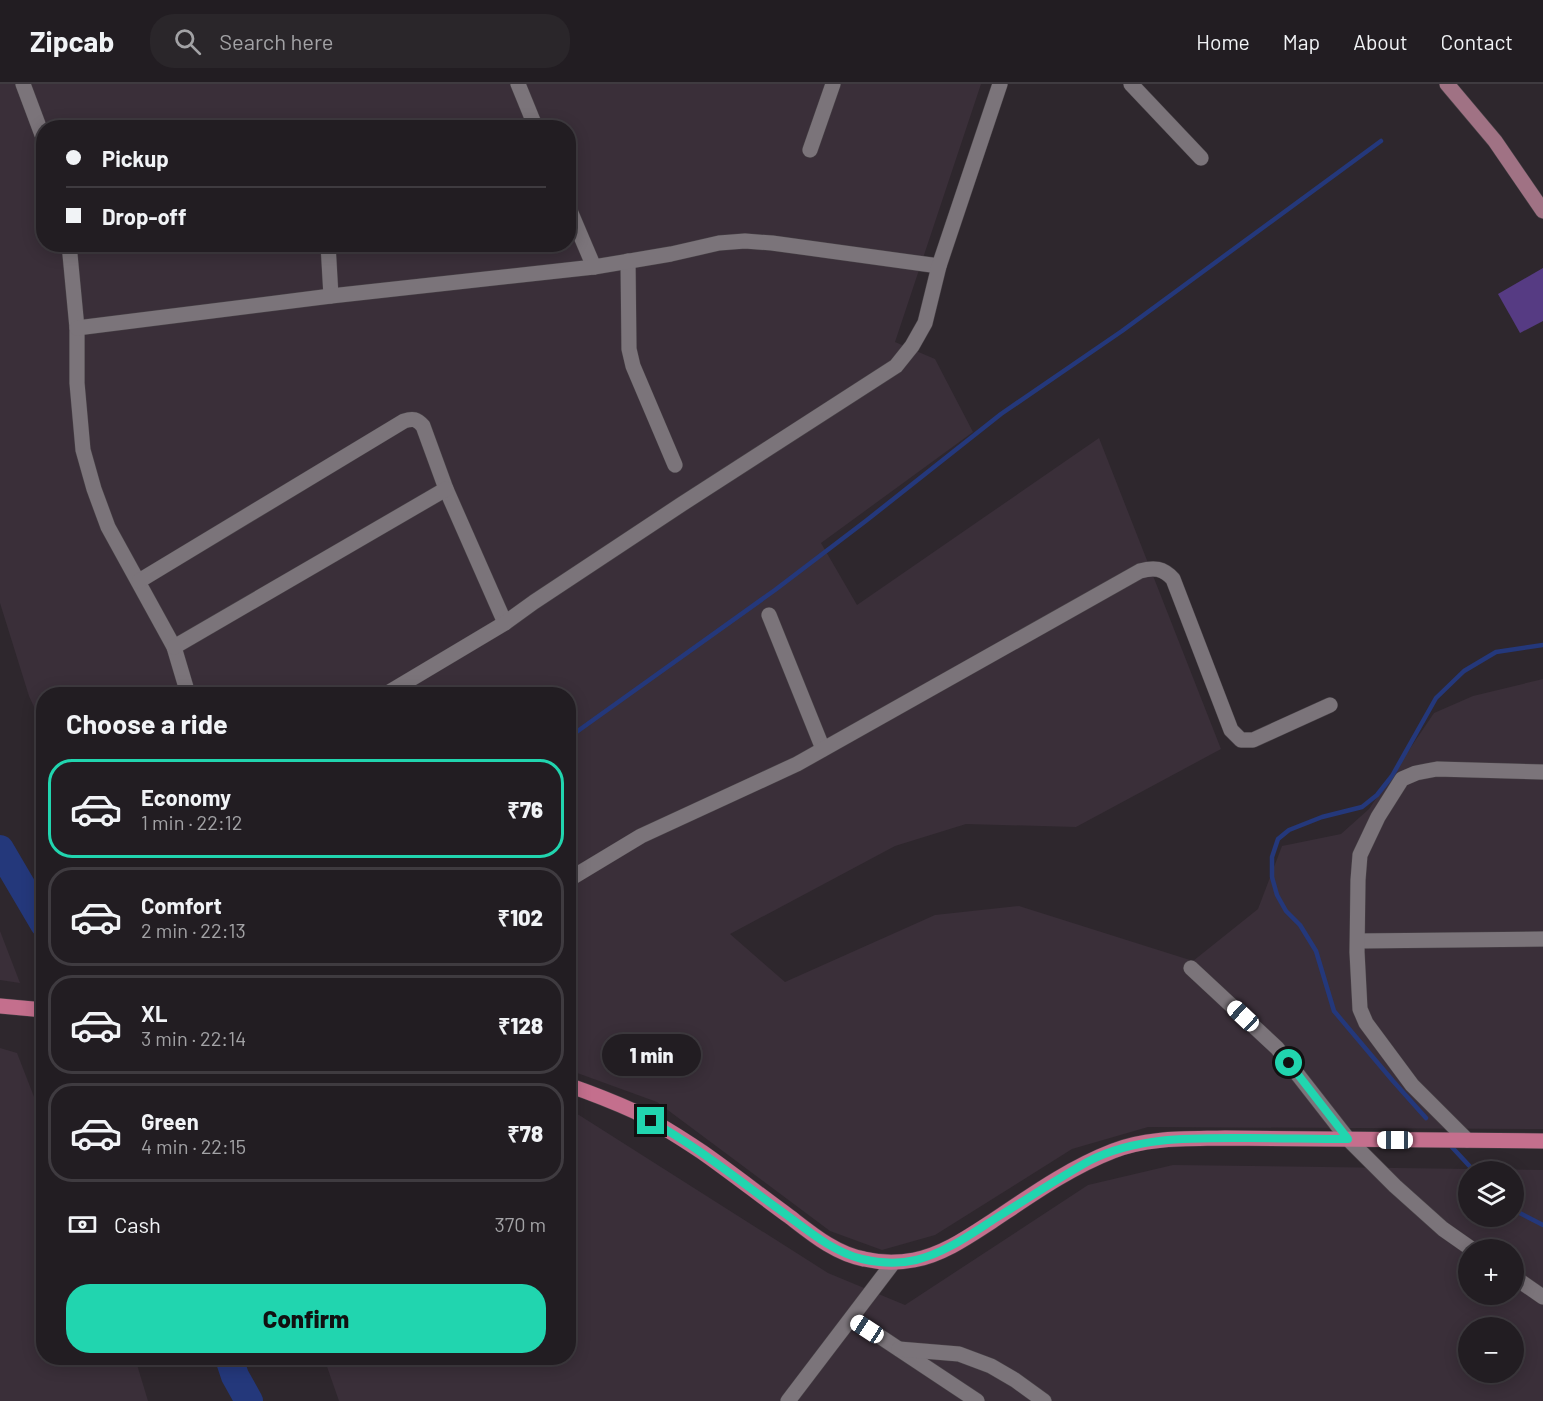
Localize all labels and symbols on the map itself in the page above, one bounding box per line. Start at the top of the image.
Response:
car [1224,997,1262,1035]
callout: 1 min [602,1034,700,1076]
route start [1275,1049,1302,1076]
route end [637,1107,664,1134]
car [1377,1131,1413,1149]
car [847,1312,887,1346]

